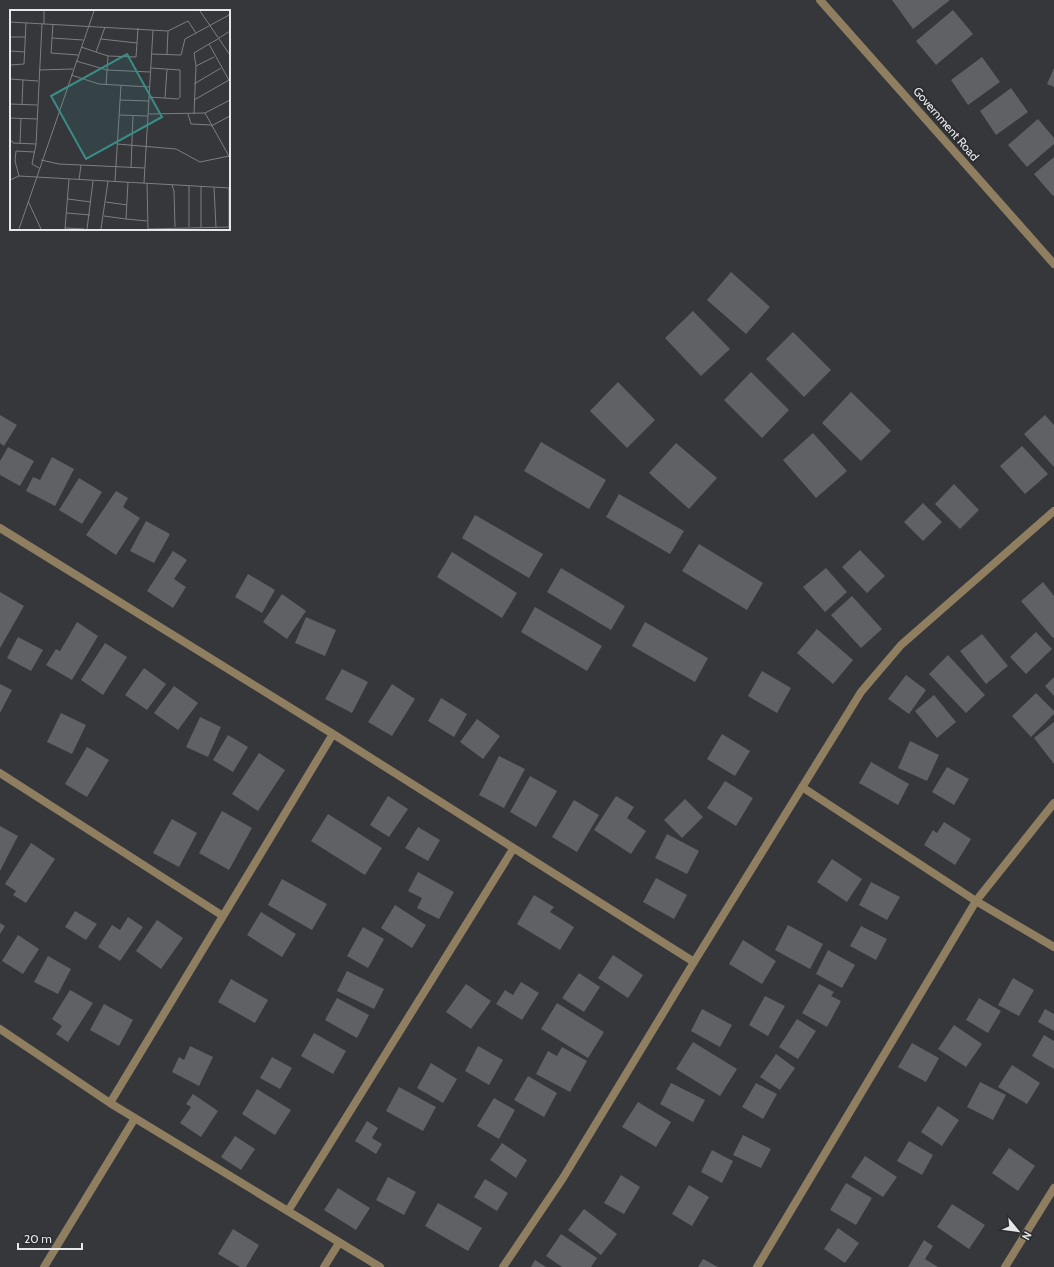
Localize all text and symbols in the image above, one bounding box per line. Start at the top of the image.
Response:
inset map [10,10,230,230]
street label: Government Road [910,84,983,164]
north arrow [998,1211,1038,1251]
scale bar [18,1225,82,1251]
text: N [1019,1229,1035,1243]
text: 20 m [24,1231,52,1246]

